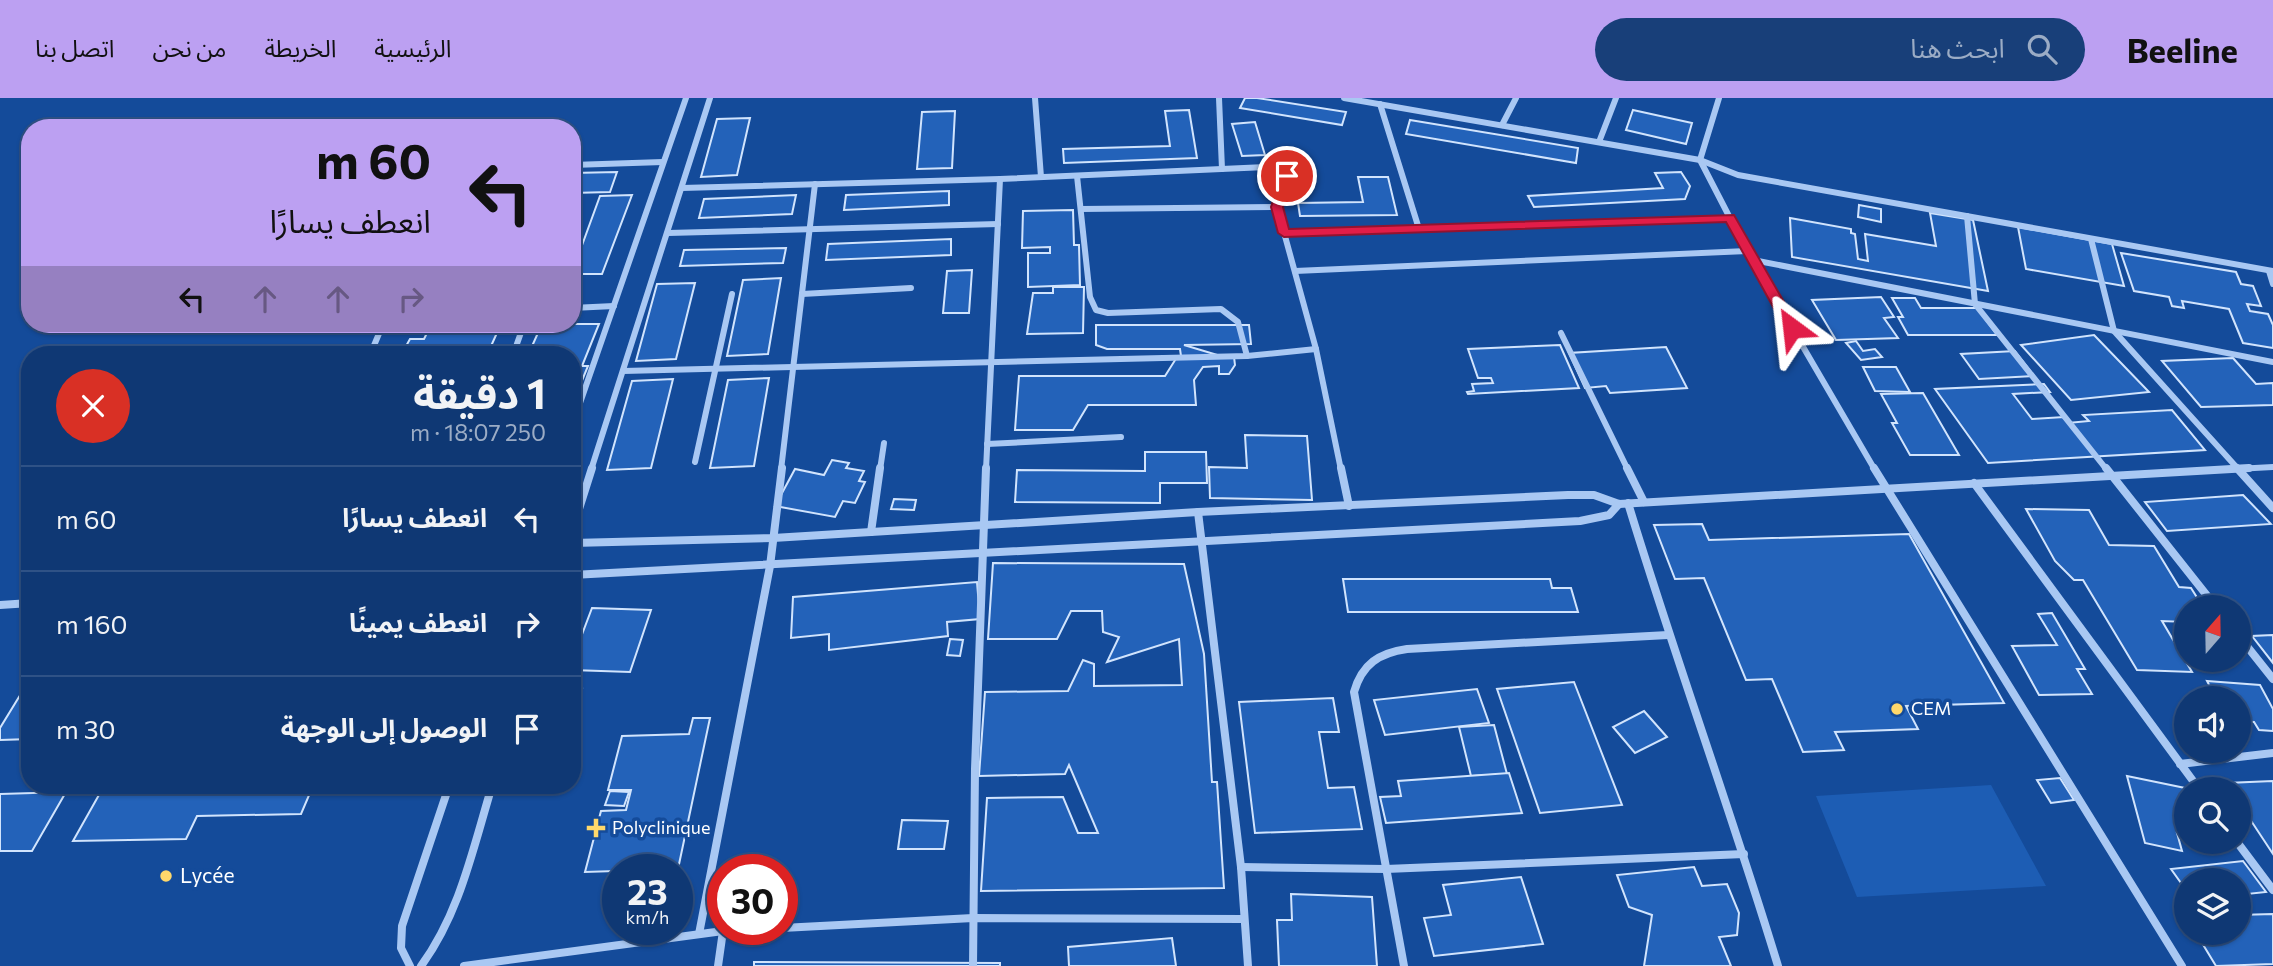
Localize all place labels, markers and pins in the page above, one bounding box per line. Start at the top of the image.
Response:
pin [1257,146,1317,206]
place label: CEM [1911,697,1951,719]
marker: CEM [1889,701,1905,717]
place label: Polyclinique [612,816,710,838]
marker: Polyclinique [586,818,606,838]
place label: Lycée [180,862,234,887]
marker: Lycée [158,868,174,884]

